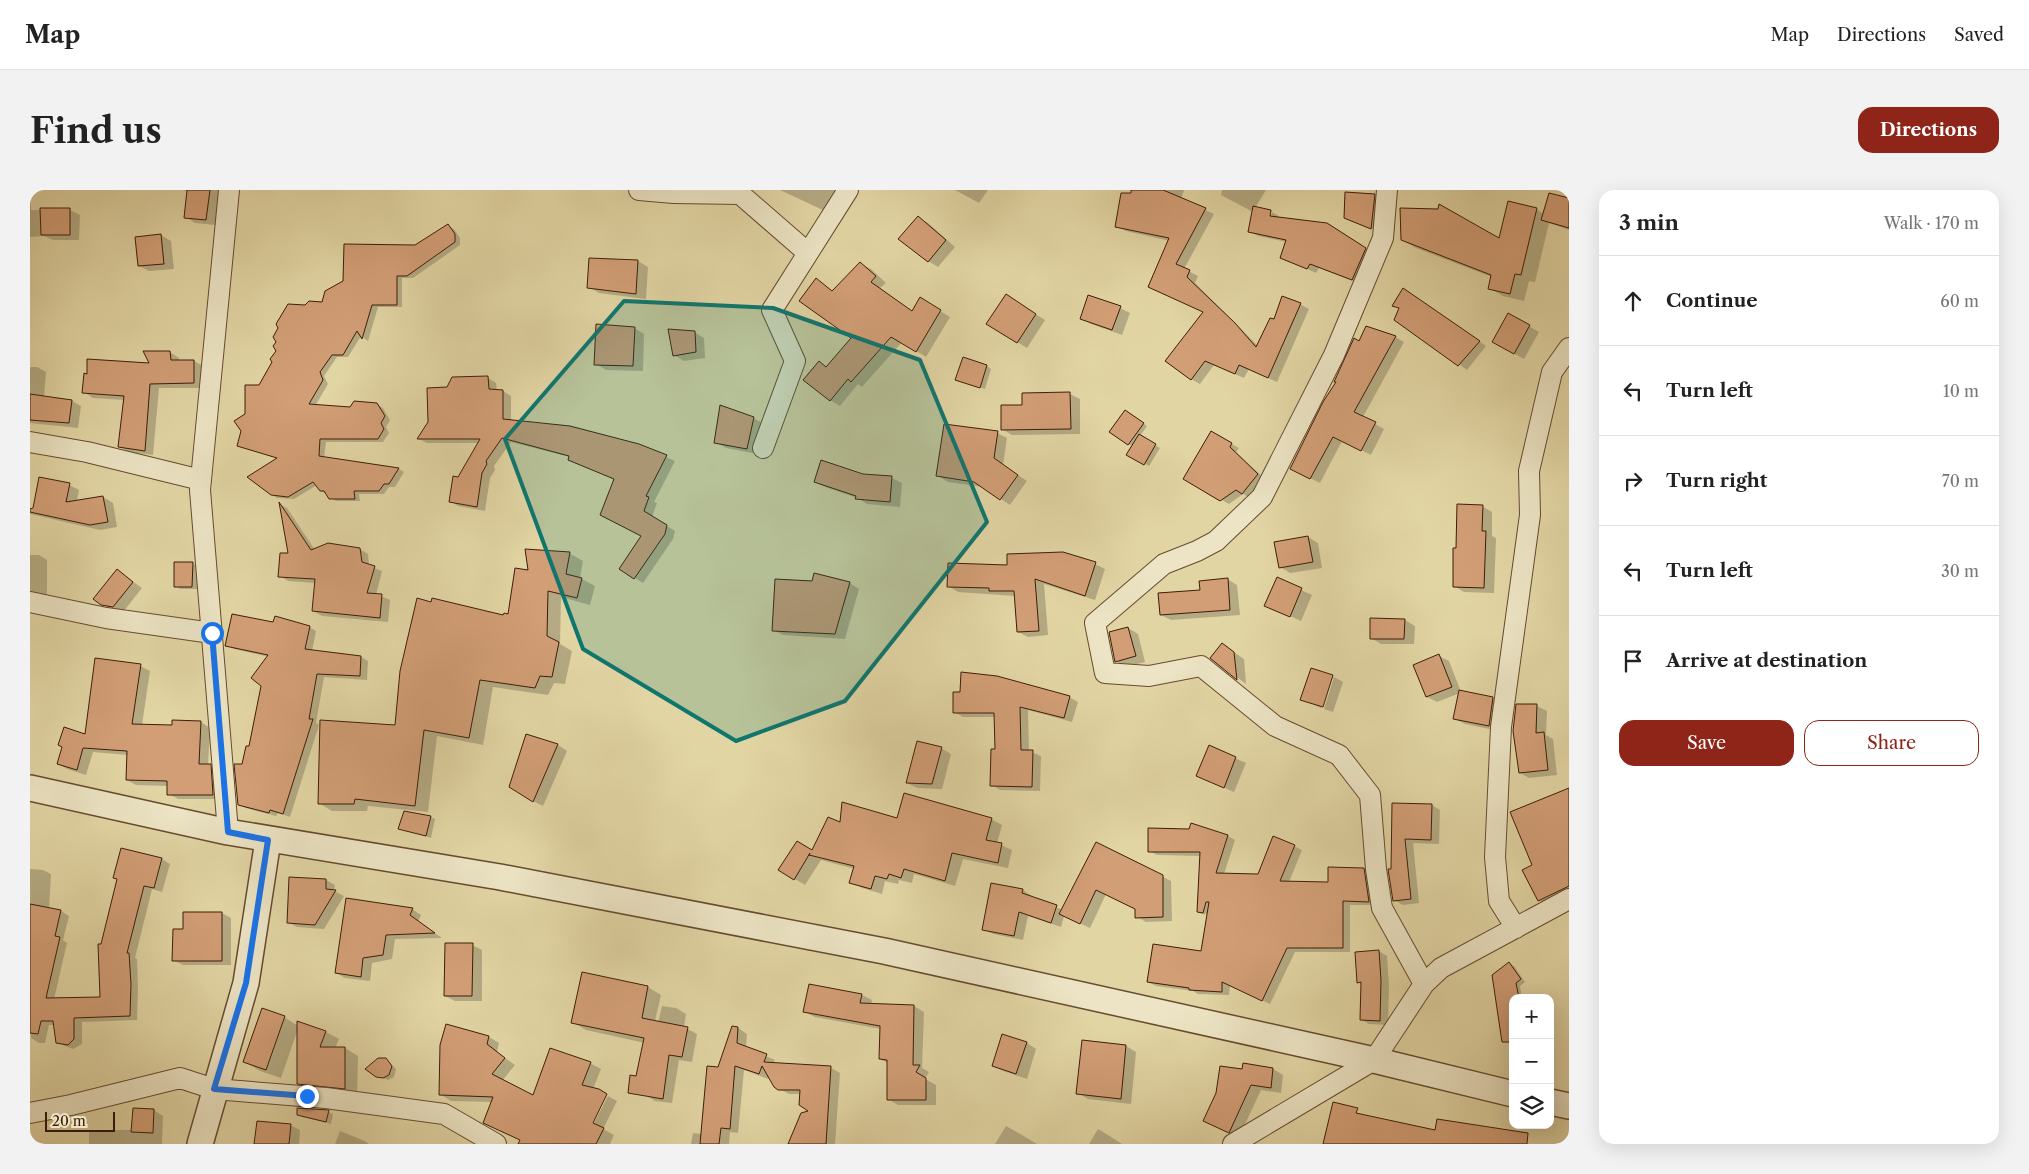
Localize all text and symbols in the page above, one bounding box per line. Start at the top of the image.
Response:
text: Map [25,20,80,49]
text: Map [1770,24,1809,46]
text: Directions [1837,24,1926,46]
text: Saved [1954,24,2004,46]
button: Directions [1858,107,1999,153]
text: Find us [30,109,162,152]
text: 3 min [1619,210,1679,235]
text: Walk · 170 m [1884,213,1979,233]
icon: ahead [1619,287,1647,315]
text: Continue [1666,289,1758,312]
text: 60 m [1940,291,1979,311]
icon: left [1619,377,1647,405]
text: Turn left [1666,379,1753,402]
text: 10 m [1943,381,1979,401]
icon: right [1619,467,1647,495]
text: Turn right [1666,469,1767,492]
text: 70 m [1942,471,1979,491]
icon: left [1619,557,1647,585]
text: Turn left [1666,559,1753,582]
text: 30 m [1941,561,1979,581]
route start [201,622,224,645]
icon: arrive [1619,647,1647,675]
text: Arrive at destination [1666,649,1867,672]
button: Save [1619,720,1794,766]
button: Share [1804,720,1979,766]
map controls [1509,994,1554,1129]
button: + [1509,994,1554,1039]
button: − [1509,1039,1554,1084]
button: layers [1509,1084,1554,1129]
route end [296,1085,319,1108]
scale bar [45,1109,115,1132]
text: 20 m [52,1112,86,1130]

